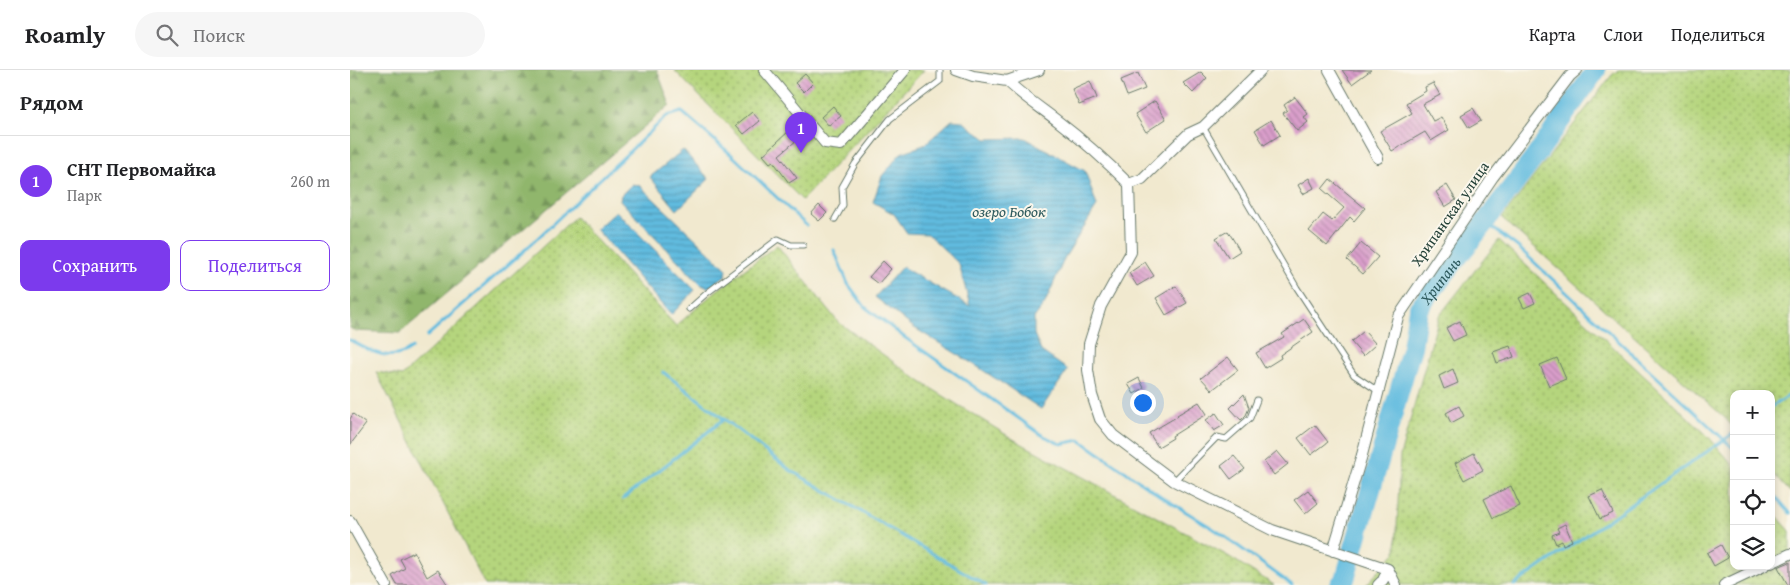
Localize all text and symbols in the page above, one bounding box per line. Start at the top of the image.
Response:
search box [135,12,485,57]
text: Roamly [25,17,105,52]
icon: search [153,21,181,49]
text: Поиск [193,21,245,49]
text: Карта [1529,21,1576,48]
text: Слои [1604,21,1643,48]
text: Поделиться [1671,21,1765,48]
text: Рядом [20,87,83,118]
pin: 1 [785,112,817,153]
text: СНТ Первомайка [67,155,216,183]
street label: Хрипанская улица [1406,156,1494,270]
text: 1 [32,169,40,193]
text: 260 m [290,169,330,193]
text: Парк [67,183,102,207]
water label: озеро Бобок [972,199,1046,223]
button: Сохранить [20,240,170,291]
button: Поделиться [180,240,330,291]
water label: Хрипань [1413,251,1467,310]
your location [1130,390,1156,416]
map controls [1730,390,1775,570]
button: + [1730,390,1775,435]
button: − [1730,435,1775,480]
button: locate [1730,480,1775,525]
button: layers [1730,525,1775,570]

